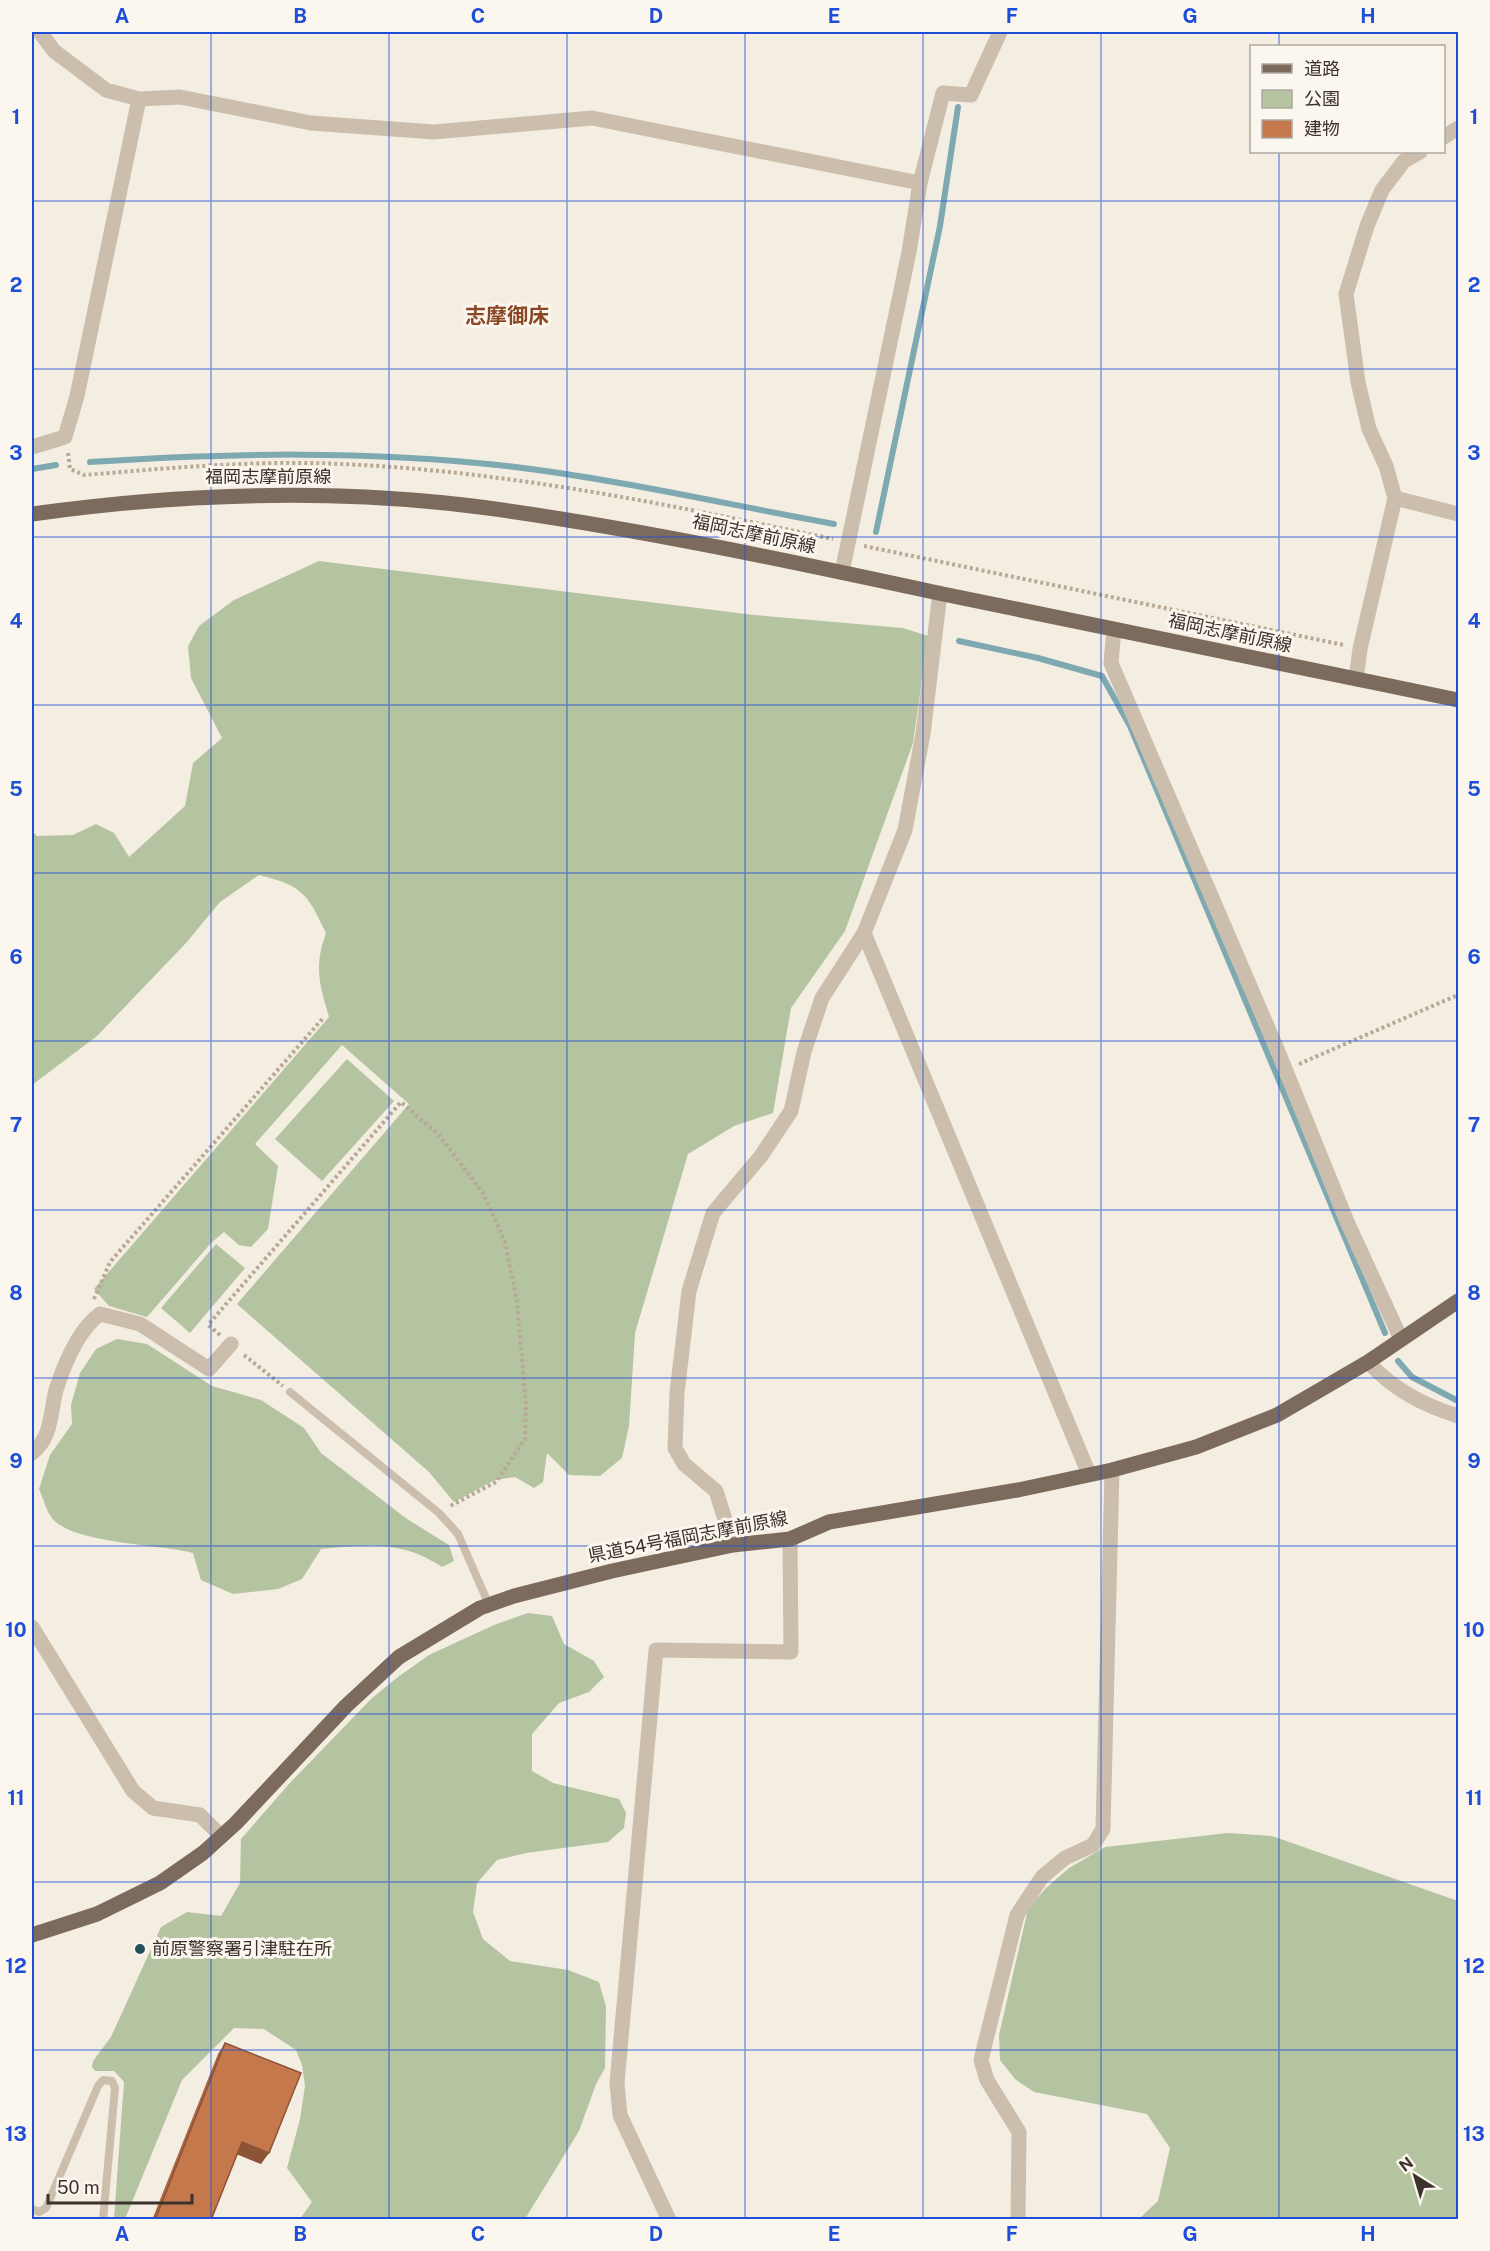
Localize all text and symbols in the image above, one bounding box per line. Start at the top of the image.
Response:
text: A [115,4,129,28]
text: B [293,4,307,28]
text: C [471,4,485,28]
text: D [649,4,663,28]
text: E [828,4,840,28]
text: F [1006,4,1018,28]
text: G [1182,4,1198,28]
text: H [1360,4,1376,28]
legend [1250,45,1445,153]
text: 道路 [1304,58,1340,79]
text: 公園 [1304,88,1340,109]
text: 1 [12,105,20,129]
text: 1 [1470,105,1478,129]
text: 建物 [1304,118,1340,139]
text: 2 [10,273,22,297]
text: 2 [1468,273,1480,297]
district label: 志摩御床 [465,303,549,328]
text: 3 [9,441,23,465]
text: 3 [1467,441,1481,465]
street label: 福岡志摩前原線 [205,466,331,487]
street label: 福岡志摩前原線 [690,510,818,557]
text: 4 [9,609,23,633]
street label: 福岡志摩前原線 [1166,609,1294,656]
text: 4 [1467,609,1481,633]
text: 5 [9,777,23,801]
text: 5 [1467,777,1481,801]
text: 6 [9,945,23,969]
text: 6 [1467,945,1481,969]
text: 7 [10,1113,22,1137]
text: 7 [1468,1113,1480,1137]
text: 8 [9,1281,23,1305]
text: 8 [1467,1281,1481,1305]
text: 9 [9,1449,23,1473]
text: 9 [1467,1449,1481,1473]
street label: 県道54号福岡志摩前原線 [586,1507,789,1566]
text: 10 [5,1618,27,1642]
text: 10 [1463,1618,1485,1642]
text: 11 [7,1786,25,1810]
text: 11 [1465,1786,1483,1810]
place label: 前原警察署引津駐在所 [152,1938,332,1959]
marker: 前原警察署引津駐在所 [133,1942,147,1956]
text: 12 [5,1954,27,1978]
text: 12 [1463,1954,1485,1978]
text: 13 [5,2122,27,2146]
text: 13 [1463,2122,1485,2146]
north arrow [1385,2146,1445,2206]
text: N [1396,2153,1417,2176]
scale bar [48,2167,192,2205]
text: 50 m [57,2177,100,2198]
text: A [115,2222,129,2246]
text: B [293,2222,307,2246]
text: C [471,2222,485,2246]
text: D [649,2222,663,2246]
text: E [828,2222,840,2246]
text: F [1006,2222,1018,2246]
text: G [1182,2222,1198,2246]
text: H [1360,2222,1376,2246]

